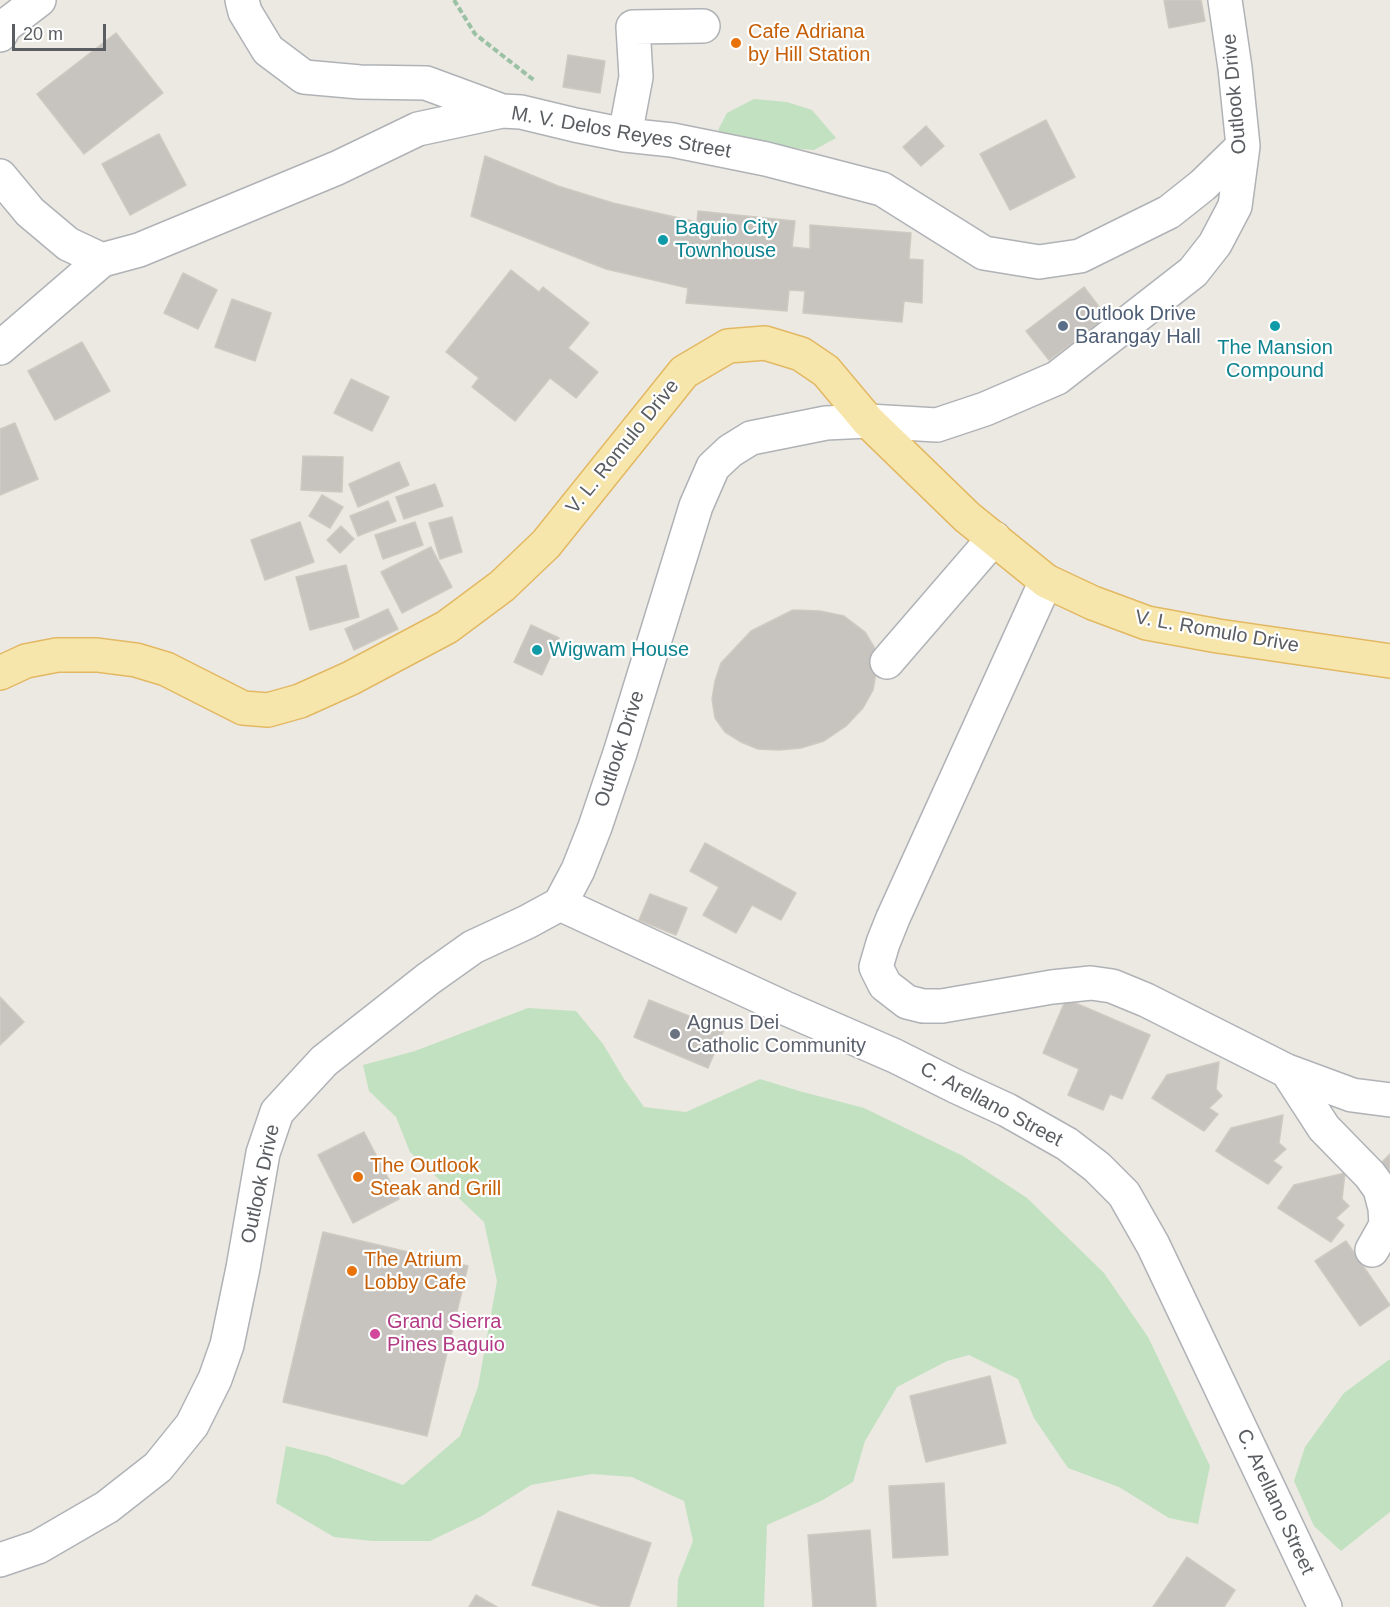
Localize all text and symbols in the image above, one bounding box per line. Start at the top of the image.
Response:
scale bar [15,12,110,50]
place label: Cafe Adriana by Hill Station [748,20,870,67]
text: 20 m [23,24,63,44]
street label: Outlook Drive [1218,33,1252,155]
marker: Cafe Adriana by Hill Station [729,36,743,50]
street label: M. V. Delos Reyes Street [509,102,733,164]
place label: Baguio City Townhouse [675,216,777,263]
marker: Baguio City Townhouse [656,233,670,247]
place label: Outlook Drive Barangay Hall [1075,302,1201,349]
marker: Outlook Drive Barangay Hall [1056,319,1070,333]
marker: The Mansion Compound [1268,319,1282,333]
place label: The Mansion Compound [1217,336,1333,383]
street label: V. L. Romulo Drive [561,375,685,519]
street label: V. L. Romulo Drive [1133,606,1301,658]
place label: Wigwam House [549,638,689,662]
marker: Wigwam House [530,643,544,657]
street label: Outlook Drive [590,688,650,810]
place label: Agnus Dei Catholic Community [687,1011,866,1058]
marker: Agnus Dei Catholic Community [668,1027,682,1041]
street label: C. Arellano Street [916,1057,1066,1153]
street label: Outlook Drive [237,1122,285,1246]
place label: The Outlook Steak and Grill [370,1154,501,1201]
marker: The Outlook Steak and Grill [351,1170,365,1184]
place label: The Atrium Lobby Cafe [364,1248,466,1295]
marker: The Atrium Lobby Cafe [345,1264,359,1278]
place label: Grand Sierra Pines Baguio [387,1310,505,1357]
marker: Grand Sierra Pines Baguio [368,1327,382,1341]
street label: C. Arellano Street [1231,1425,1319,1579]

